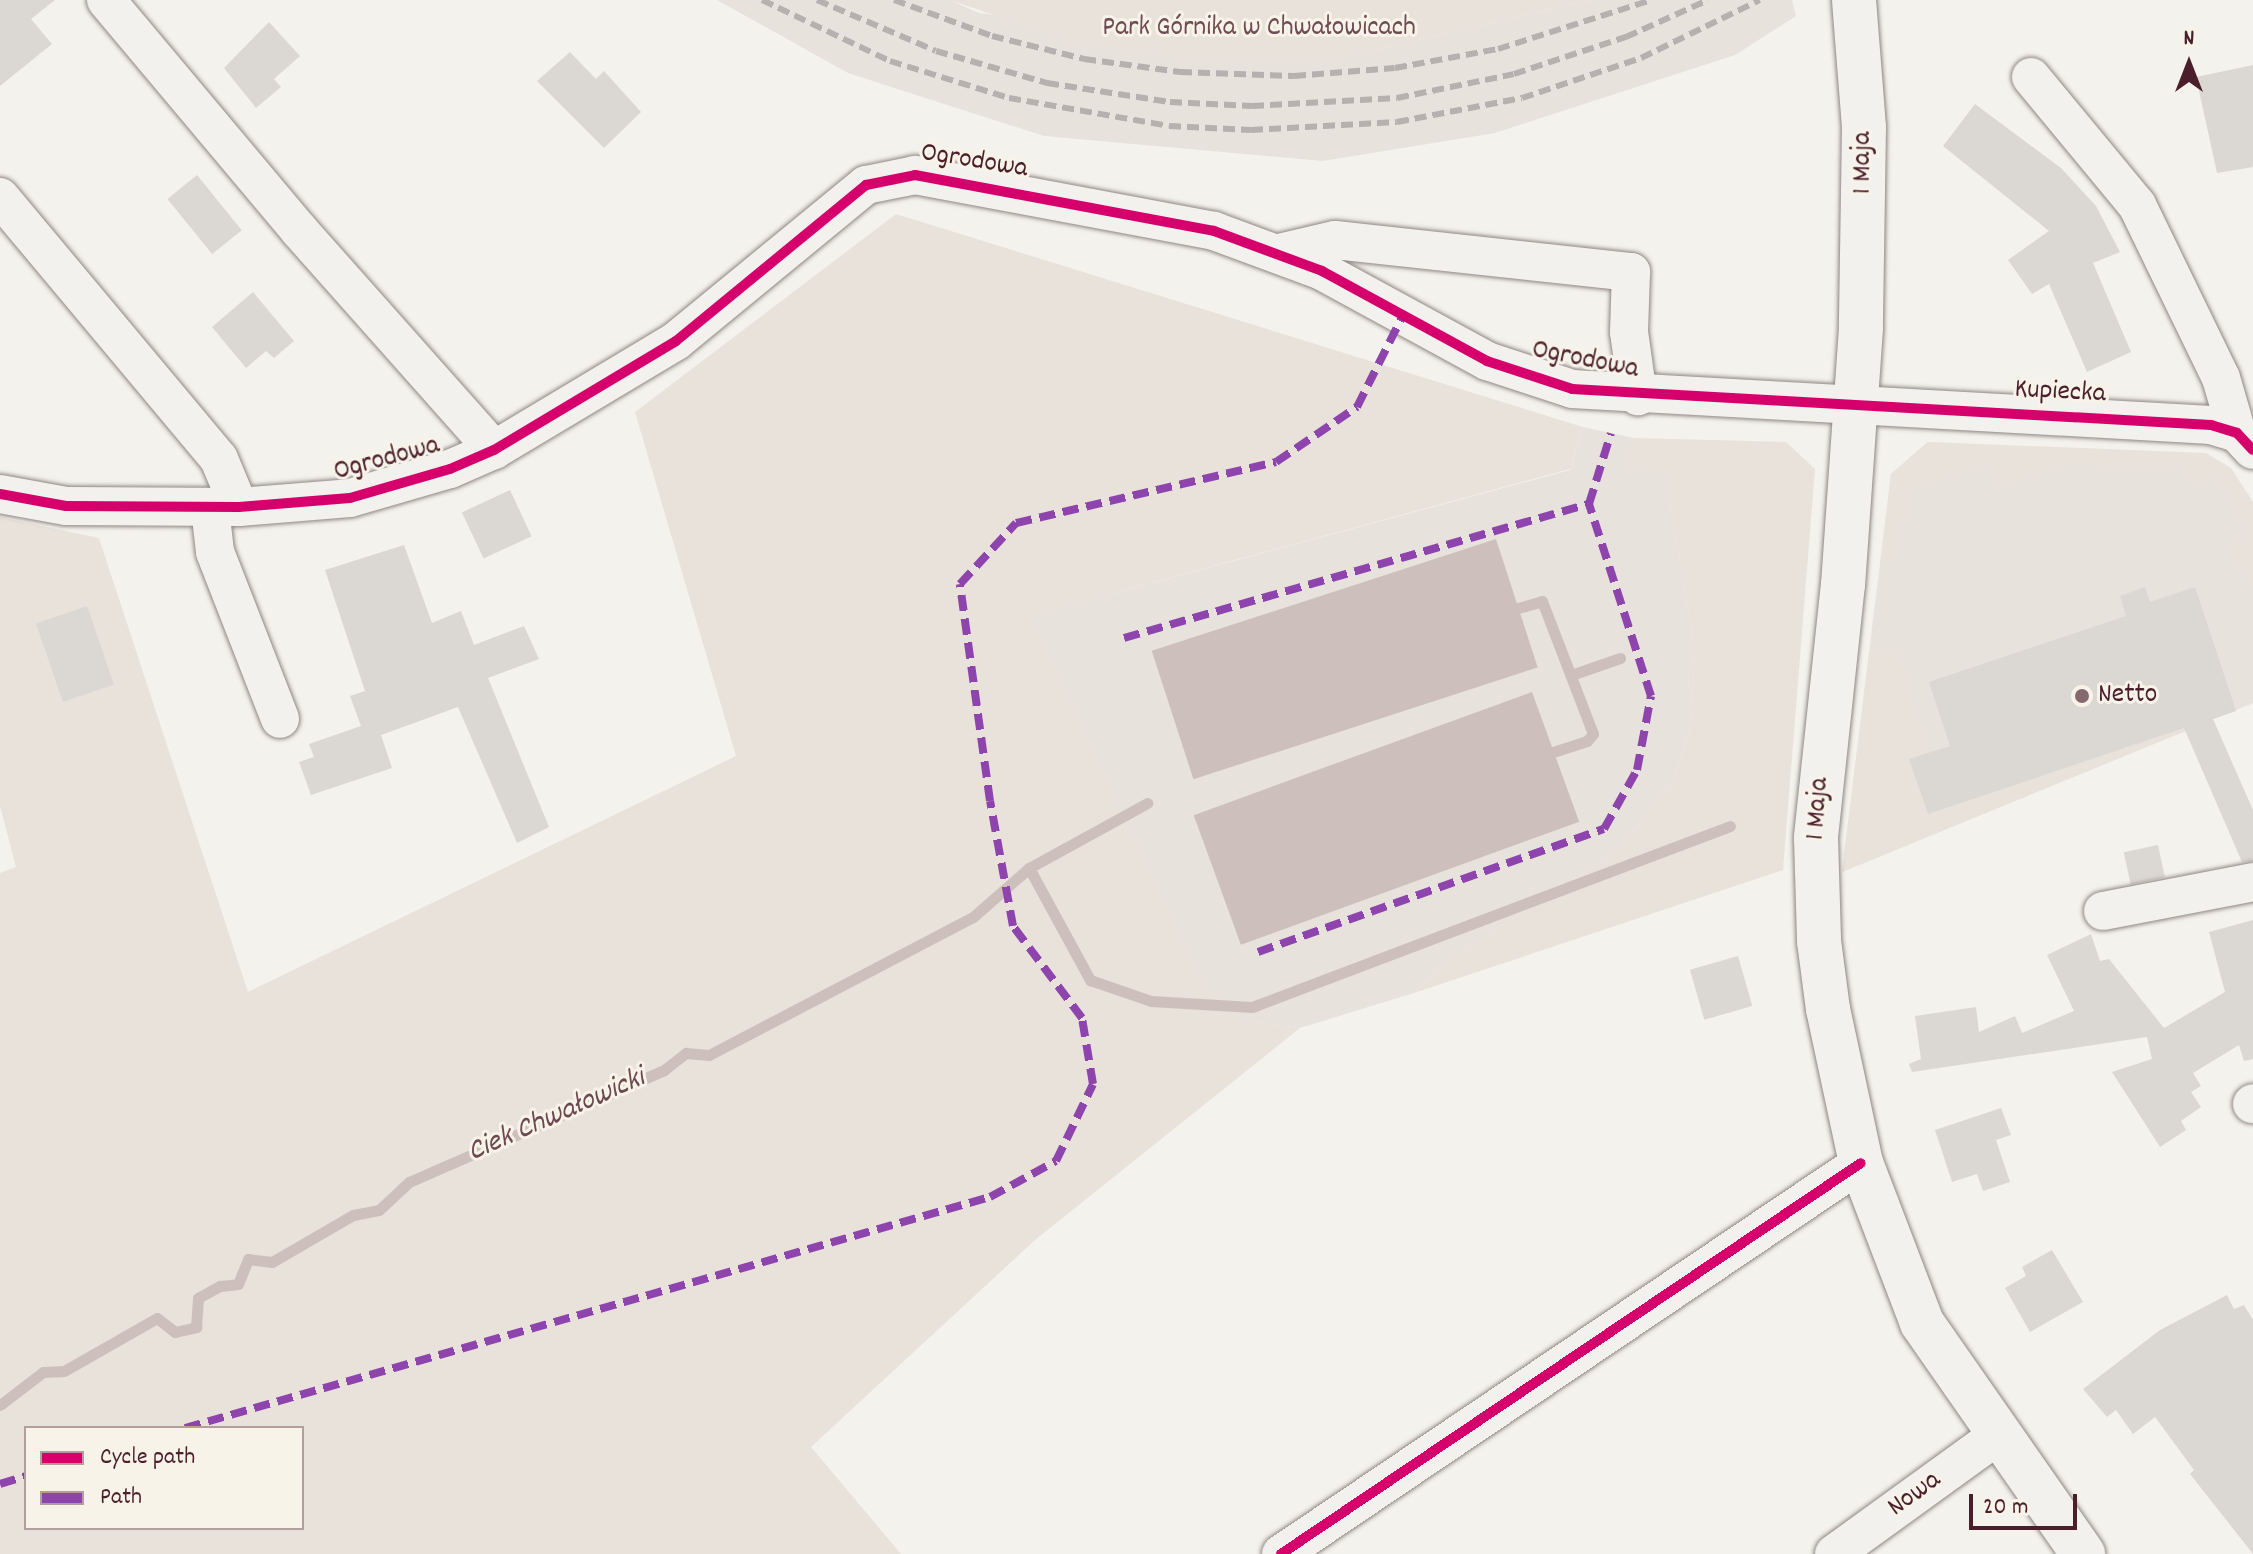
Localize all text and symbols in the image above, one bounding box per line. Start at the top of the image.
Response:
park label: Park Górnika w Chwałowicach [1102,12,1416,46]
north arrow [2149,24,2229,104]
text: N [2184,24,2194,55]
street label: 1 Maja [1847,132,1881,194]
street label: Ogrodowa [918,137,1030,187]
street label: Ogrodowa [1529,334,1641,388]
street label: Kupiecka [2014,374,2106,412]
street label: Ogrodowa [331,430,443,490]
place label: Netto [2098,679,2157,713]
marker: Netto [2073,687,2091,705]
street label: 1 Maja [1800,777,1838,841]
water label: Ciek Chwałowicki [463,1062,651,1172]
legend [24,1426,304,1530]
text: Cycle path [100,1441,195,1475]
street label: Nowa [1882,1465,1948,1525]
scale bar [1973,1478,2081,1528]
text: Path [100,1481,142,1515]
text: 20 m [1983,1491,2029,1525]

